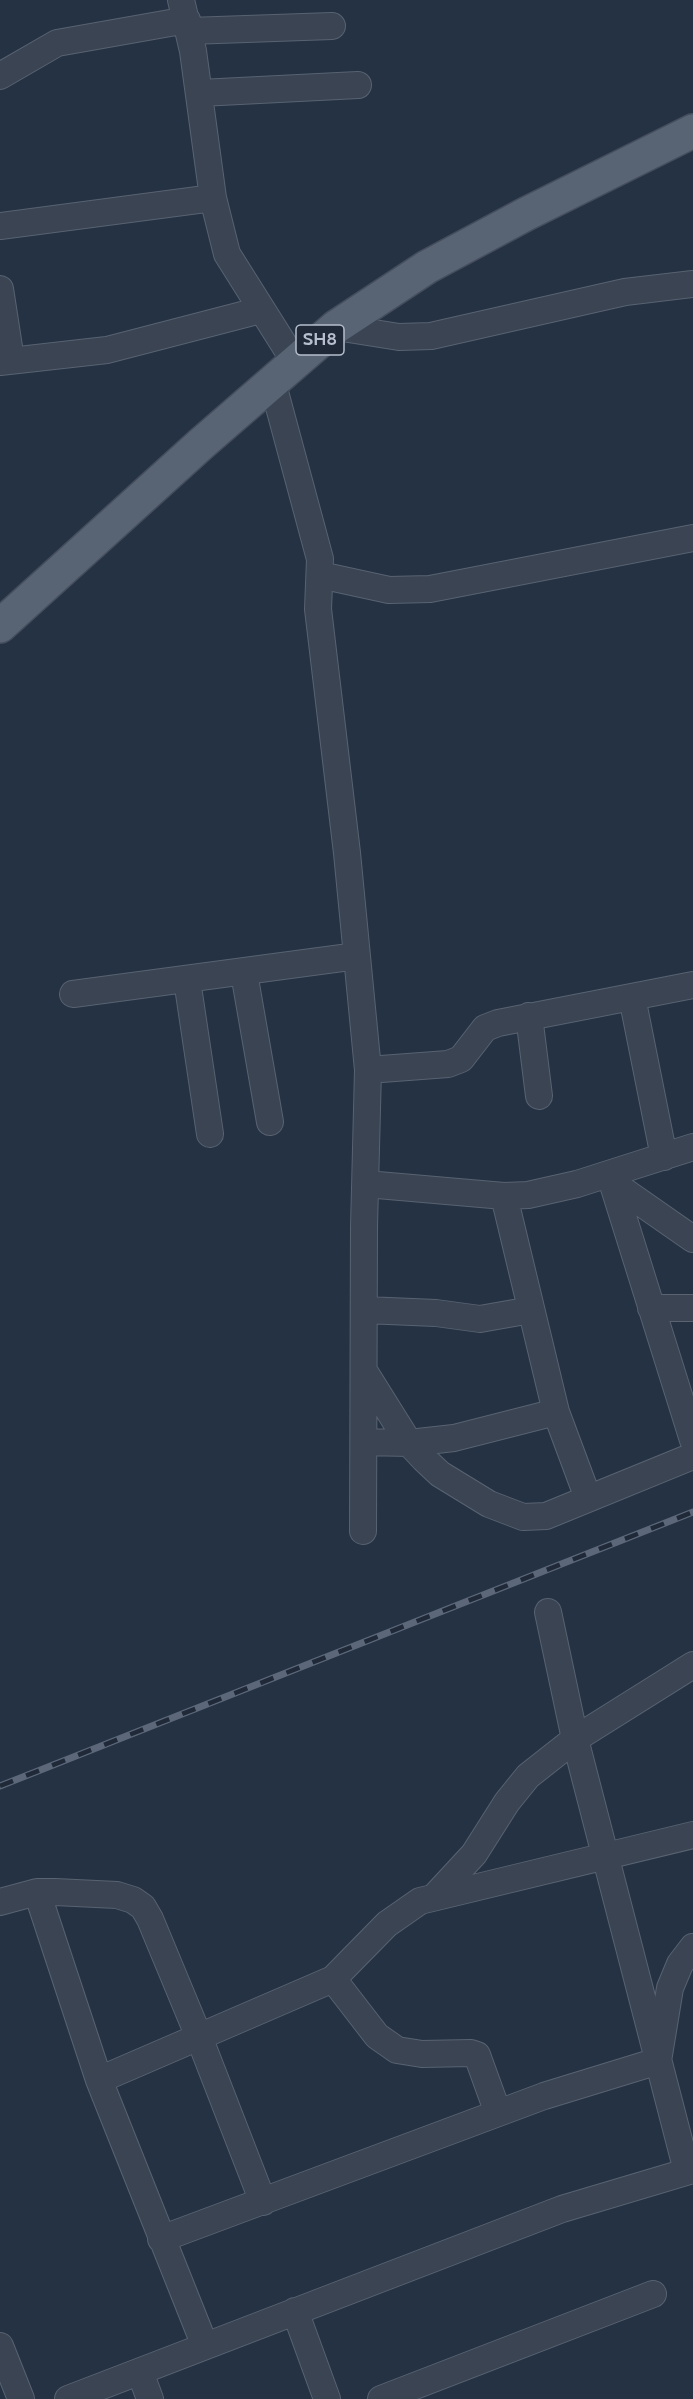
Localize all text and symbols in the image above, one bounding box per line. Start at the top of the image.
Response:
road number: SH8 [296,325,344,355]

